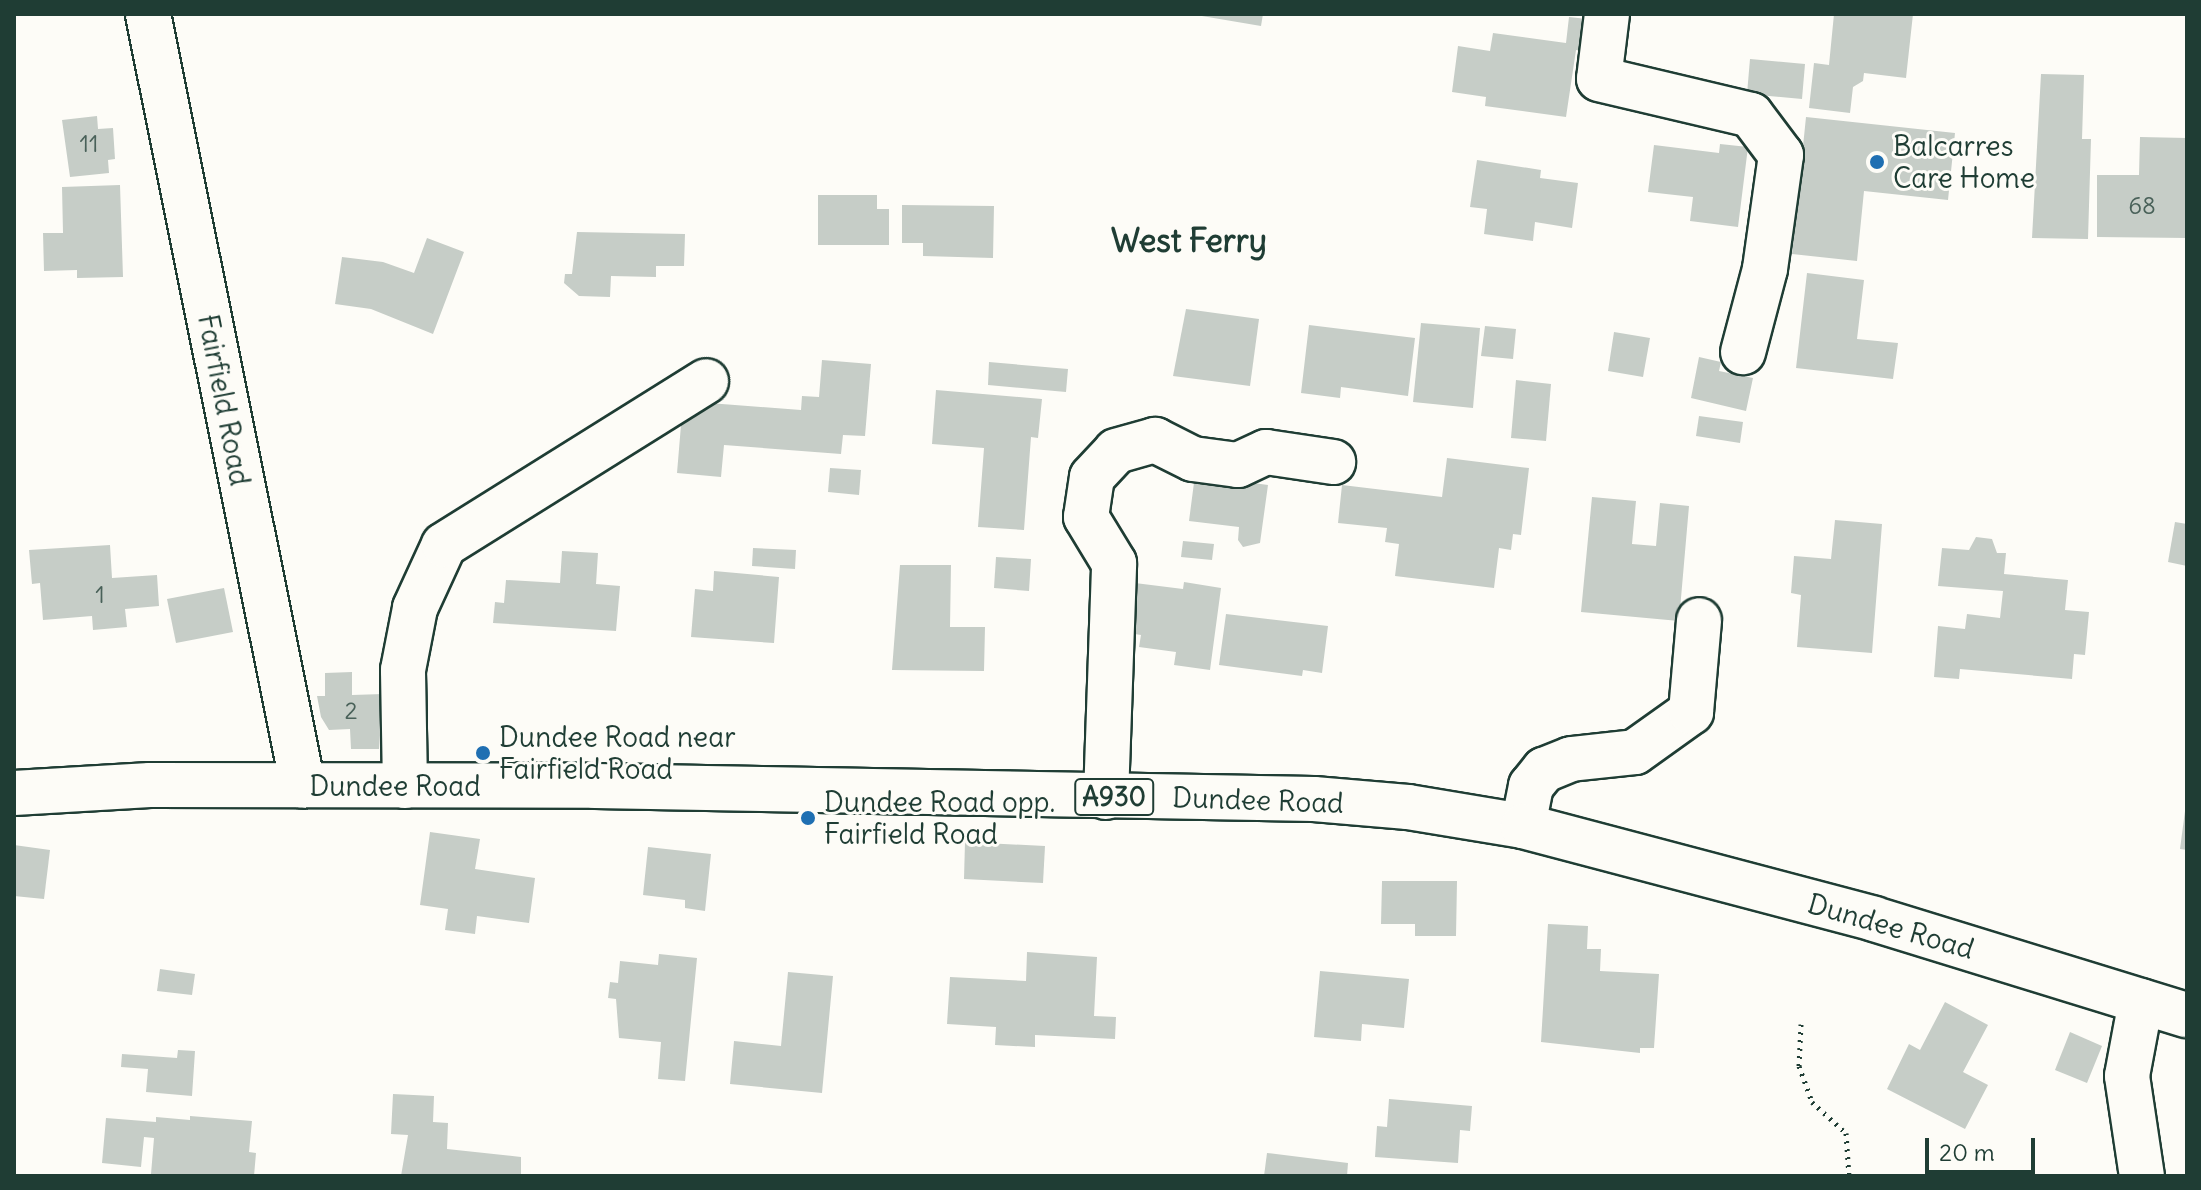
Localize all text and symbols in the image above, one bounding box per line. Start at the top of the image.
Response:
place label: Balcarres Care Home [1893,129,2035,195]
house number: 11 [79,130,99,158]
marker: Balcarres Care Home [1868,153,1886,171]
house number: 68 [2128,192,2156,220]
district label: West Ferry [1111,222,1267,260]
street label: Fairfield Road [191,311,257,489]
house number: 1 [95,581,105,609]
house number: 2 [344,697,358,725]
place label: Dundee Road near Fairfield Road [499,720,736,786]
marker: Dundee Road near Fairfield Road [474,744,492,762]
street label: Dundee Road [309,769,481,803]
road number: A930 [1074,775,1154,819]
street label: Dundee Road [1172,780,1344,820]
place label: Dundee Road opp. Fairfield Road [824,785,1055,851]
marker: Dundee Road opp. Fairfield Road [799,809,817,827]
street label: Dundee Road [1804,886,1978,966]
scale bar [1929,1122,2039,1172]
text: 20 m [1939,1137,1995,1167]

